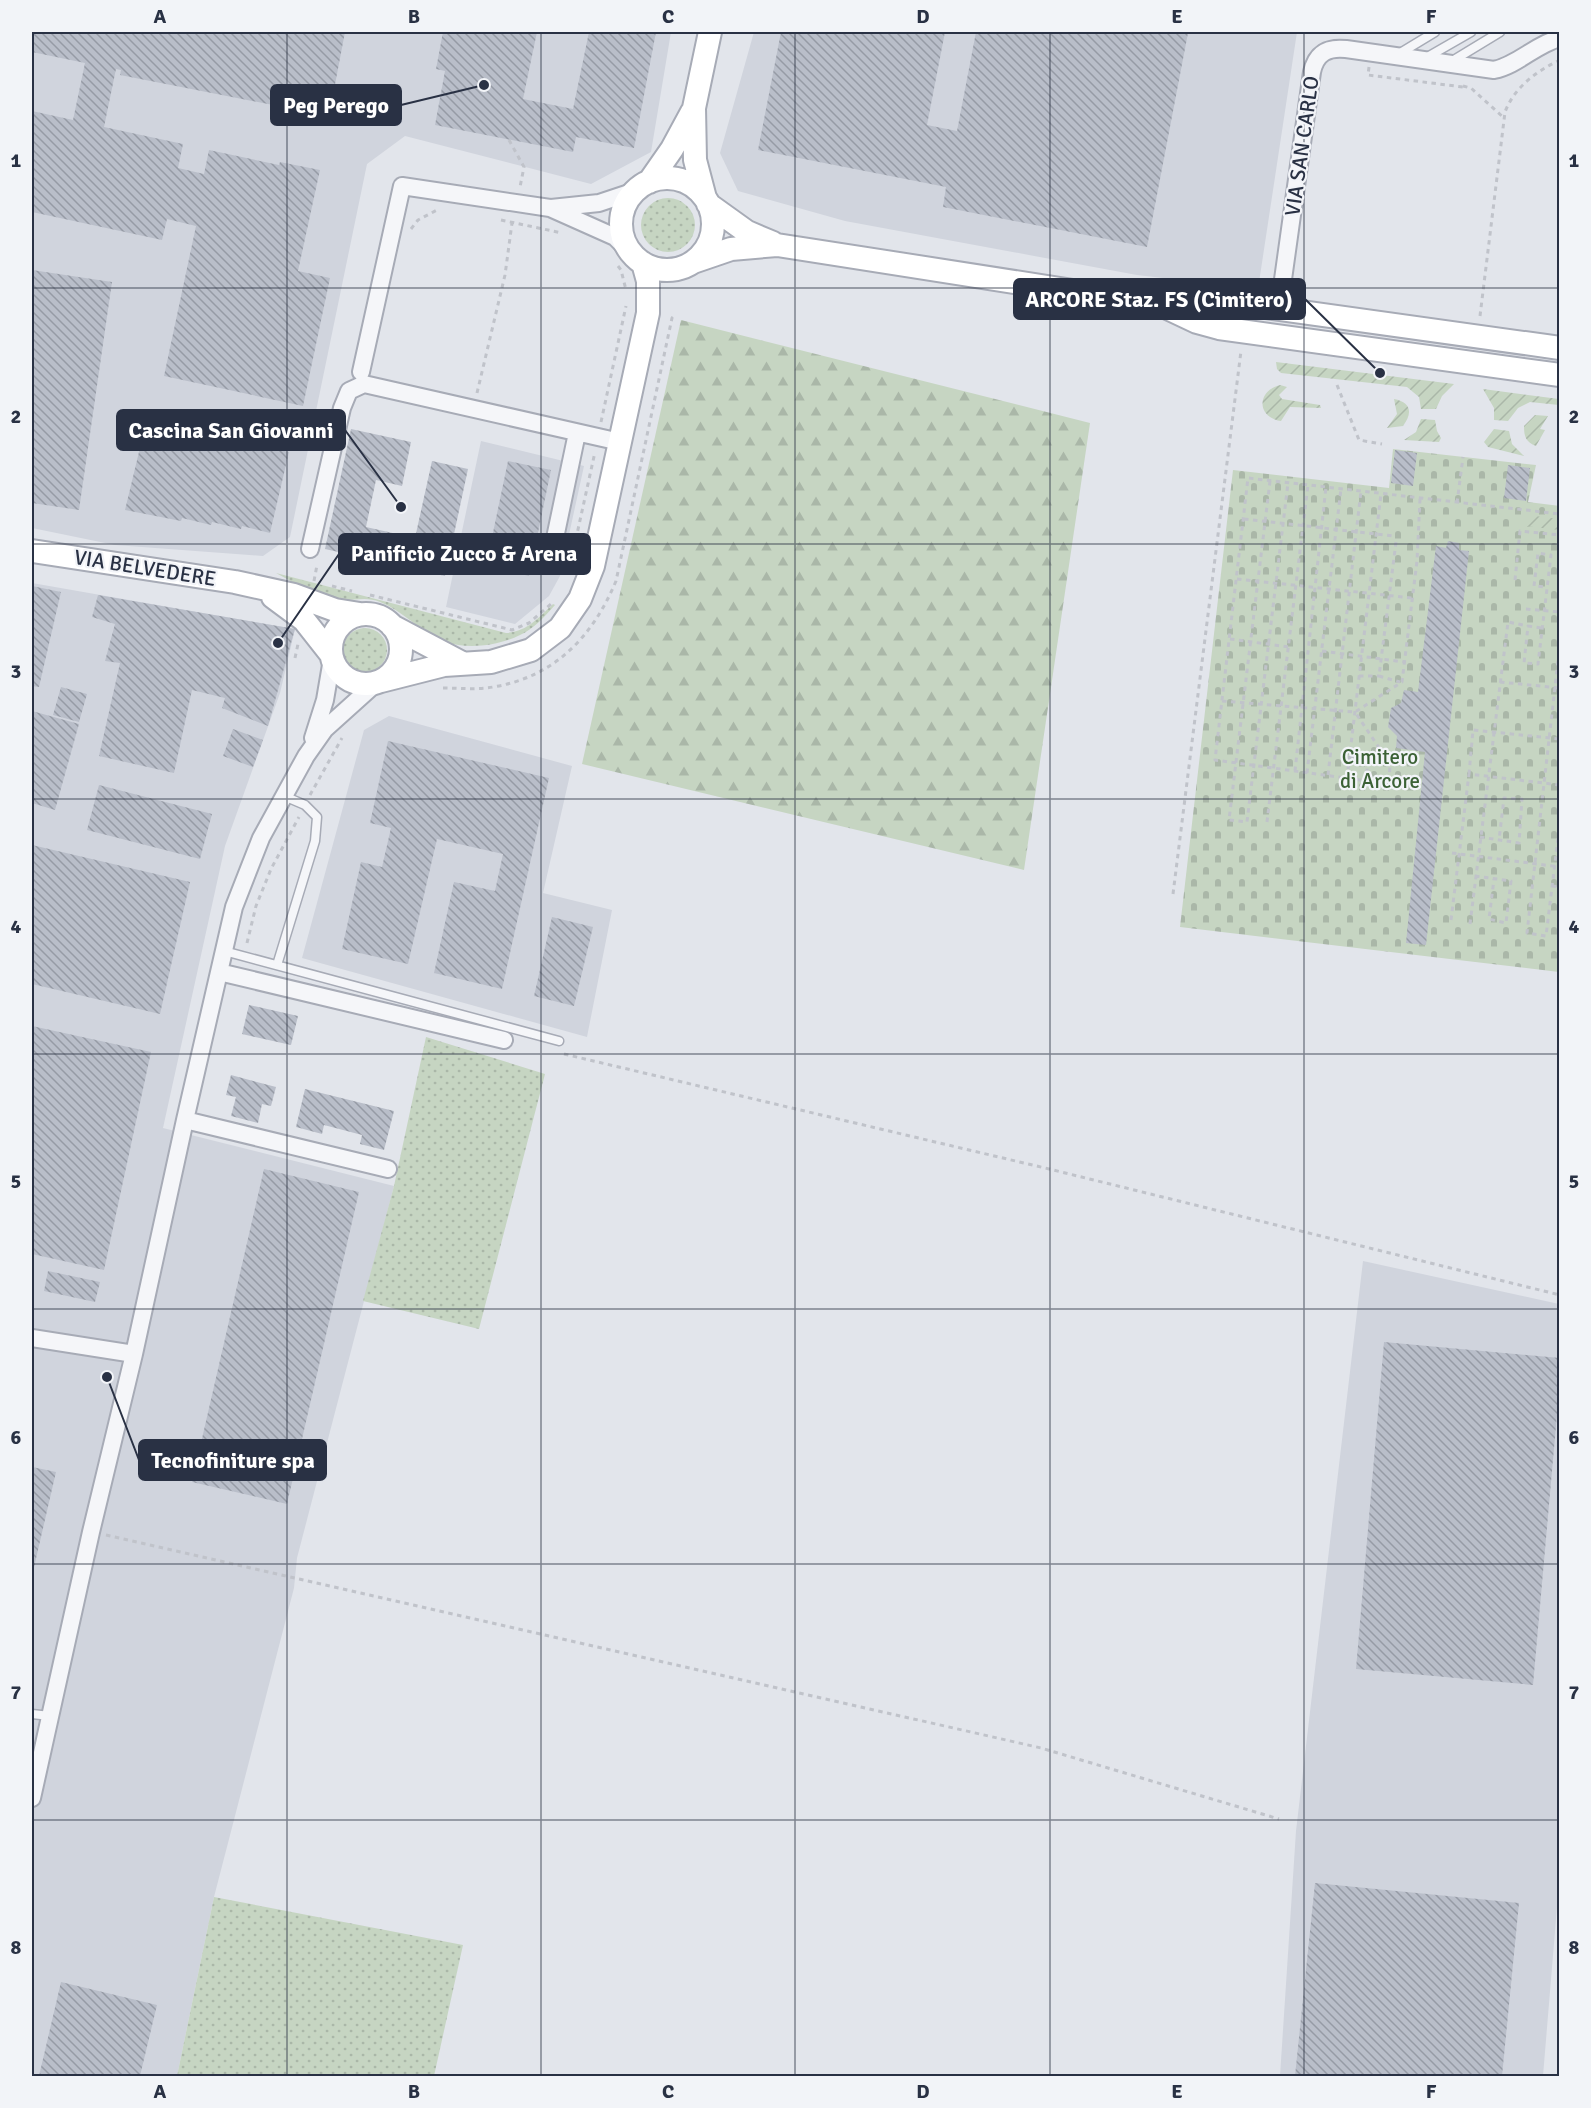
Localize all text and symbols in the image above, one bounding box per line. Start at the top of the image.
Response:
text: A [154,4,167,29]
text: B [408,4,420,29]
text: C [662,4,674,29]
text: D [916,4,930,29]
text: E [1171,4,1183,29]
text: F [1426,4,1437,29]
street label: VIA SAN CARLO [1279,74,1325,218]
callout: Peg Perego [271,85,401,125]
text: Peg Perego [283,92,389,119]
text: 1 [11,148,22,173]
text: 1 [1569,148,1580,173]
callout: ARCORE Staz. FS (Cimitero) [1014,279,1305,319]
text: ARCORE Staz. FS (Cimitero) [1025,286,1293,313]
text: 2 [11,404,21,429]
text: 2 [1569,404,1579,429]
callout: Cascina San Giovanni [117,410,345,450]
text: Cascina San Giovanni [129,417,333,444]
callout: Panificio Zucco & Arena [339,534,590,574]
text: Panificio Zucco & Arena [351,540,577,567]
street label: VIA BELVEDERE [72,544,218,592]
text: 3 [11,659,21,684]
text: 3 [1569,659,1579,684]
park label: Cimitero di Arcore [1340,744,1420,794]
text: 4 [11,914,22,939]
text: 4 [1569,914,1580,939]
text: 5 [11,1169,21,1194]
text: 5 [1569,1169,1579,1194]
text: 6 [11,1425,22,1450]
text: 6 [1569,1425,1580,1450]
callout: Tecnofiniture spa [139,1440,326,1480]
text: Tecnofiniture spa [151,1447,315,1474]
text: 7 [11,1680,22,1705]
text: 7 [1569,1680,1580,1705]
text: 8 [11,1935,22,1960]
text: 8 [1569,1935,1580,1960]
text: A [154,2079,167,2104]
text: B [408,2079,420,2104]
text: C [662,2079,674,2104]
text: D [916,2079,930,2104]
text: E [1171,2079,1183,2104]
text: F [1426,2079,1437,2104]

